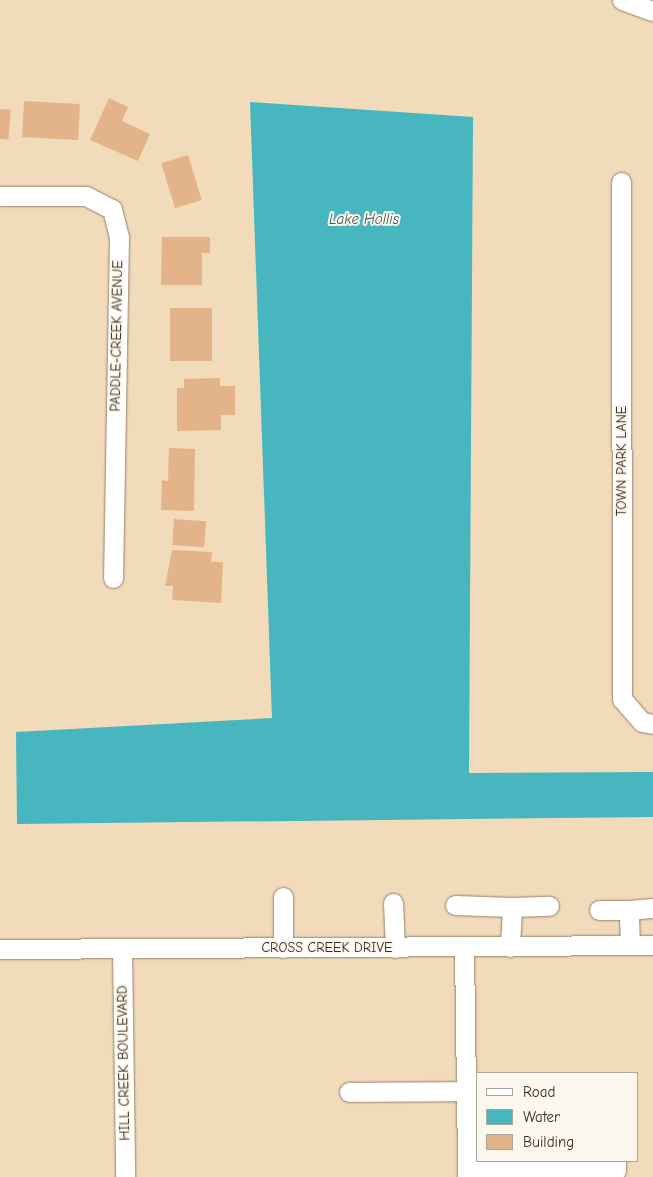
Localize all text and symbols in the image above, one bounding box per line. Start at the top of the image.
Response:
water label: Lake Hollis [329,211,399,229]
street label: PADDLE-CREEK AVENUE [107,260,127,412]
street label: TOWN PARK LANE [614,406,630,516]
street label: CROSS CREEK DRIVE [262,940,392,956]
street label: HILL CREEK BOULEVARD [114,985,134,1141]
legend [476,1072,638,1162]
text: Road [523,1083,555,1101]
text: Water [523,1108,560,1126]
text: Building [523,1133,574,1151]

